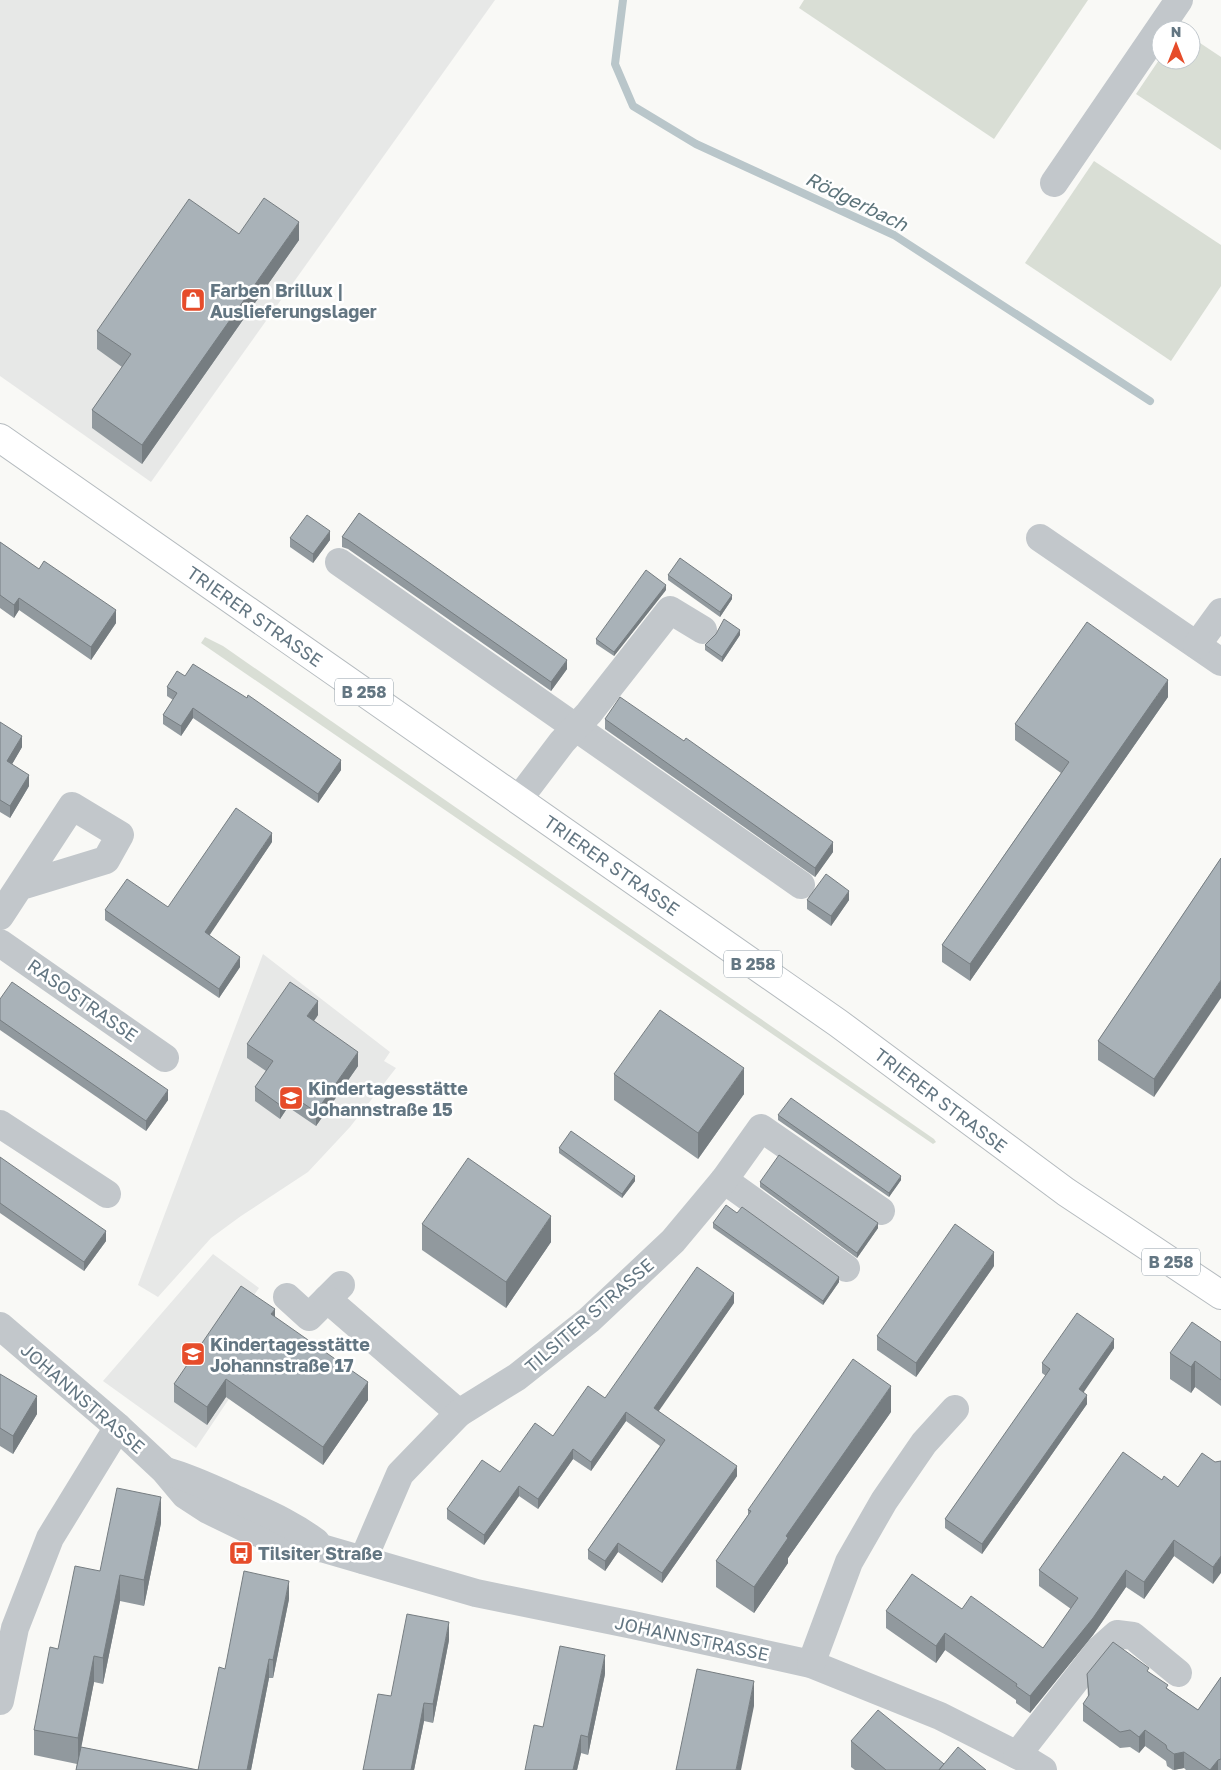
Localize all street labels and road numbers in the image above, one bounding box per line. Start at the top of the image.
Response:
street label: TRIERER STRASSE [183,561,327,671]
road number: B 258 [335,679,393,706]
street label: TRIERER STRASSE [540,810,684,920]
road number: B 258 [724,951,782,978]
street label: RASOSTRASSE [24,954,142,1046]
street label: TRIERER STRASSE [870,1043,1012,1157]
road number: B 258 [1142,1248,1200,1276]
street label: TILSITER STRASSE [520,1253,658,1377]
street label: JOHANNSTRASSE [17,1338,149,1458]
street label: JOHANNSTRASSE [613,1611,771,1665]

